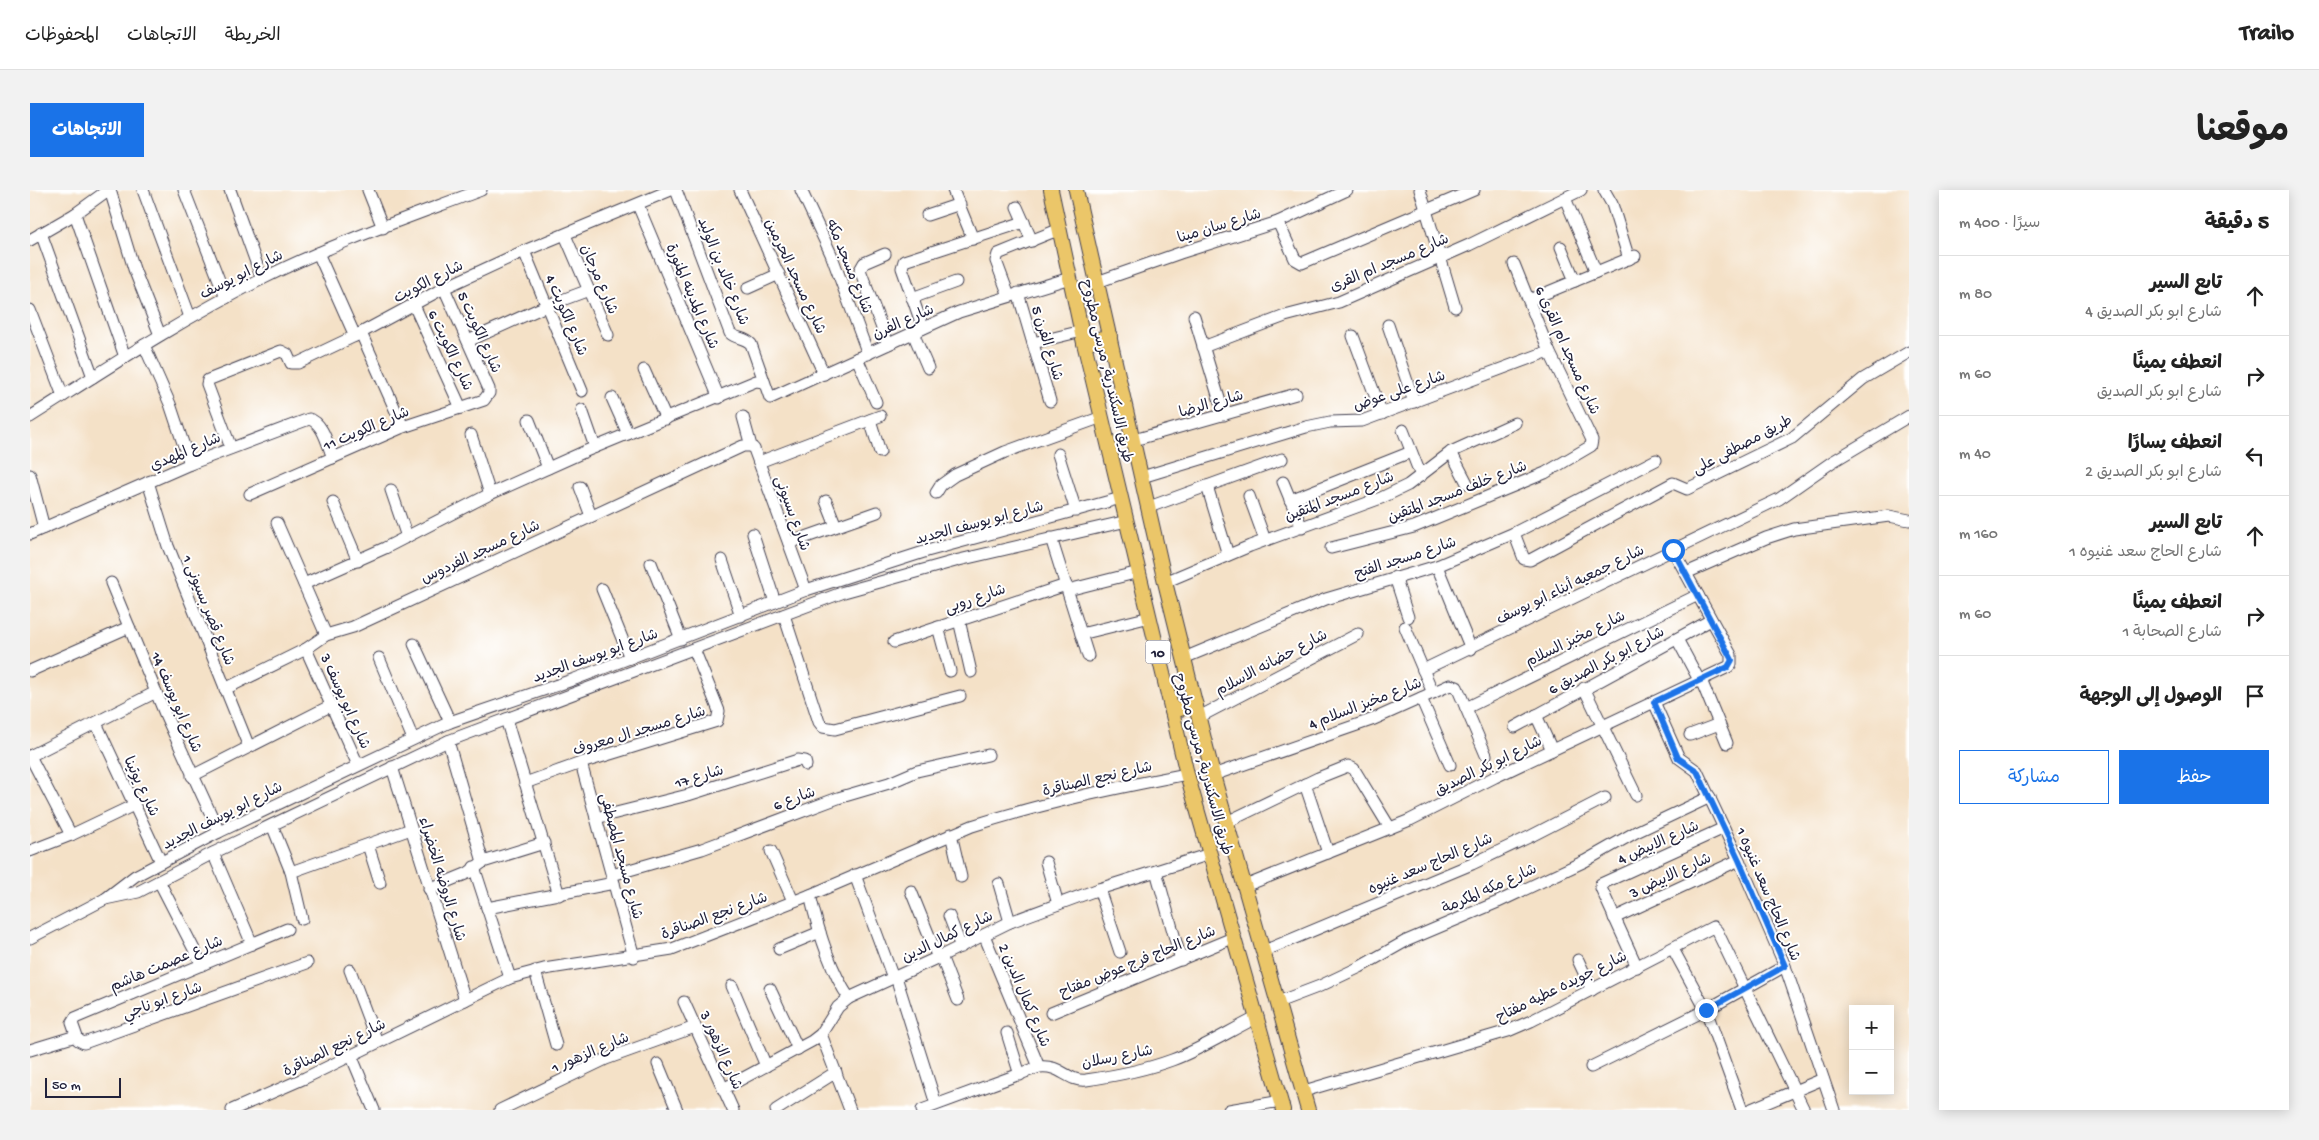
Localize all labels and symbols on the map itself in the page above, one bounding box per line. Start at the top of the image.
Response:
street label: شارع سان مينا [1175,206,1264,248]
street label: شارع خالد بن الوليد [692,215,752,328]
street label: شارع مسجد الحرمين [760,216,829,337]
street label: شارع مسجد مكه [821,217,875,317]
street label: شارع مسجد ام القرى [1328,231,1452,297]
street label: شارع المدينه المنورة [661,241,722,352]
street label: شارع مرجان [575,242,621,317]
street label: شارع ابو يوسف [197,247,286,304]
street label: شارع الكويت [391,258,467,308]
street label: شارع الكويت 4 [540,272,590,359]
street label: طريق الاسكندرية, مرسى مطروح [1076,278,1136,465]
street label: شارع مسجد ام القرى 6 [1530,284,1603,418]
street label: شارع الكويت 5 [452,289,504,376]
street label: شارع الفرن [870,301,937,344]
street label: شارع الفرن 5 [1026,304,1066,383]
street label: شارع الكويت 6 [423,308,476,394]
street label: شارع على عوض [1351,368,1448,416]
street label: شارع الرضا [1177,387,1246,423]
street label: شارع الكويت 11 [320,404,412,456]
street label: طريق مصطفى على [1690,412,1796,480]
street label: شارع المهدي [147,430,224,476]
street label: شارع خلف مسجد المتقين [1385,458,1530,528]
street label: شارع مسجد المتقين [1283,469,1397,527]
street label: شارع بسيونى [769,474,813,554]
street label: شارع ابو يوسف الجديد [913,498,1046,550]
street label: شارع مسجد الفردوس [418,517,543,588]
street label: شارع مسجد الفتح [1352,534,1459,584]
route start [1662,539,1685,562]
street label: شارع جمعيه أبناء ابو يوسف [1493,540,1648,630]
street label: شارع قصر بسيونى 1 [176,552,237,669]
street label: شارع روبى [943,581,1009,619]
street label: شارع مخبز السلام [1523,608,1629,672]
street label: شارع ابو بكر الصديق 6 [1546,624,1668,700]
street label: شارع ابو يوسف الجديد [530,626,661,688]
street label: شارع حضانه الاسلام [1213,627,1331,701]
road number: 10 [1146,641,1170,664]
street label: شارع ابو يوسف 14 [145,649,204,756]
street label: شارع ابو يوسف 3 [315,651,373,752]
street label: طريق الاسكندرية, مرسى مطروح [1169,671,1235,858]
street label: شارع مخبز السلام 4 [1307,675,1425,735]
street label: شارع مسجد ال معروف [571,703,708,761]
street label: شارع ابو بكر الصديق [1432,733,1546,801]
street label: شارع يوتينا [118,754,162,820]
street label: شارع نجع الصناقرة [1041,759,1154,801]
street label: شارع 17 [672,762,726,794]
street label: شارع ابو يوسف الجديد [160,779,286,855]
street label: شارع 6 [771,784,818,816]
street label: شارع مسجد المصطفى [595,791,646,922]
street label: شارع الروضه الخضراء [414,815,469,944]
street label: شارع الابيض 4 [1615,818,1702,870]
street label: شارع الحاج سعد غنيوه 1 [1731,824,1803,964]
street label: شارع الحاج سعد غنيوه [1366,830,1496,899]
street label: شارع الابيض 3 [1626,850,1714,904]
street label: شارع مكه المكرمة [1440,861,1540,919]
street label: شارع نجع الصناقرة [659,889,770,945]
street label: شارع كمال الدين [899,908,997,968]
street label: شارع الحاج فرج عوض مفتاح [1057,923,1219,1003]
street label: شارع عصمت هاشم [108,933,226,998]
street label: شارع كمال الدين 2 [993,941,1053,1050]
street label: شارع جويده عطيه مفتاح [1493,948,1631,1027]
street label: شارع ابو ناجي [120,979,206,1027]
route end [1695,999,1718,1022]
street label: شارع الزهور 3 [694,1008,746,1093]
street label: شارع نجع الصناقرة [281,1016,389,1081]
street label: شارع الزهور 1 [548,1029,632,1079]
street label: شارع رسلان [1080,1042,1154,1074]
scale bar [45,1075,121,1098]

